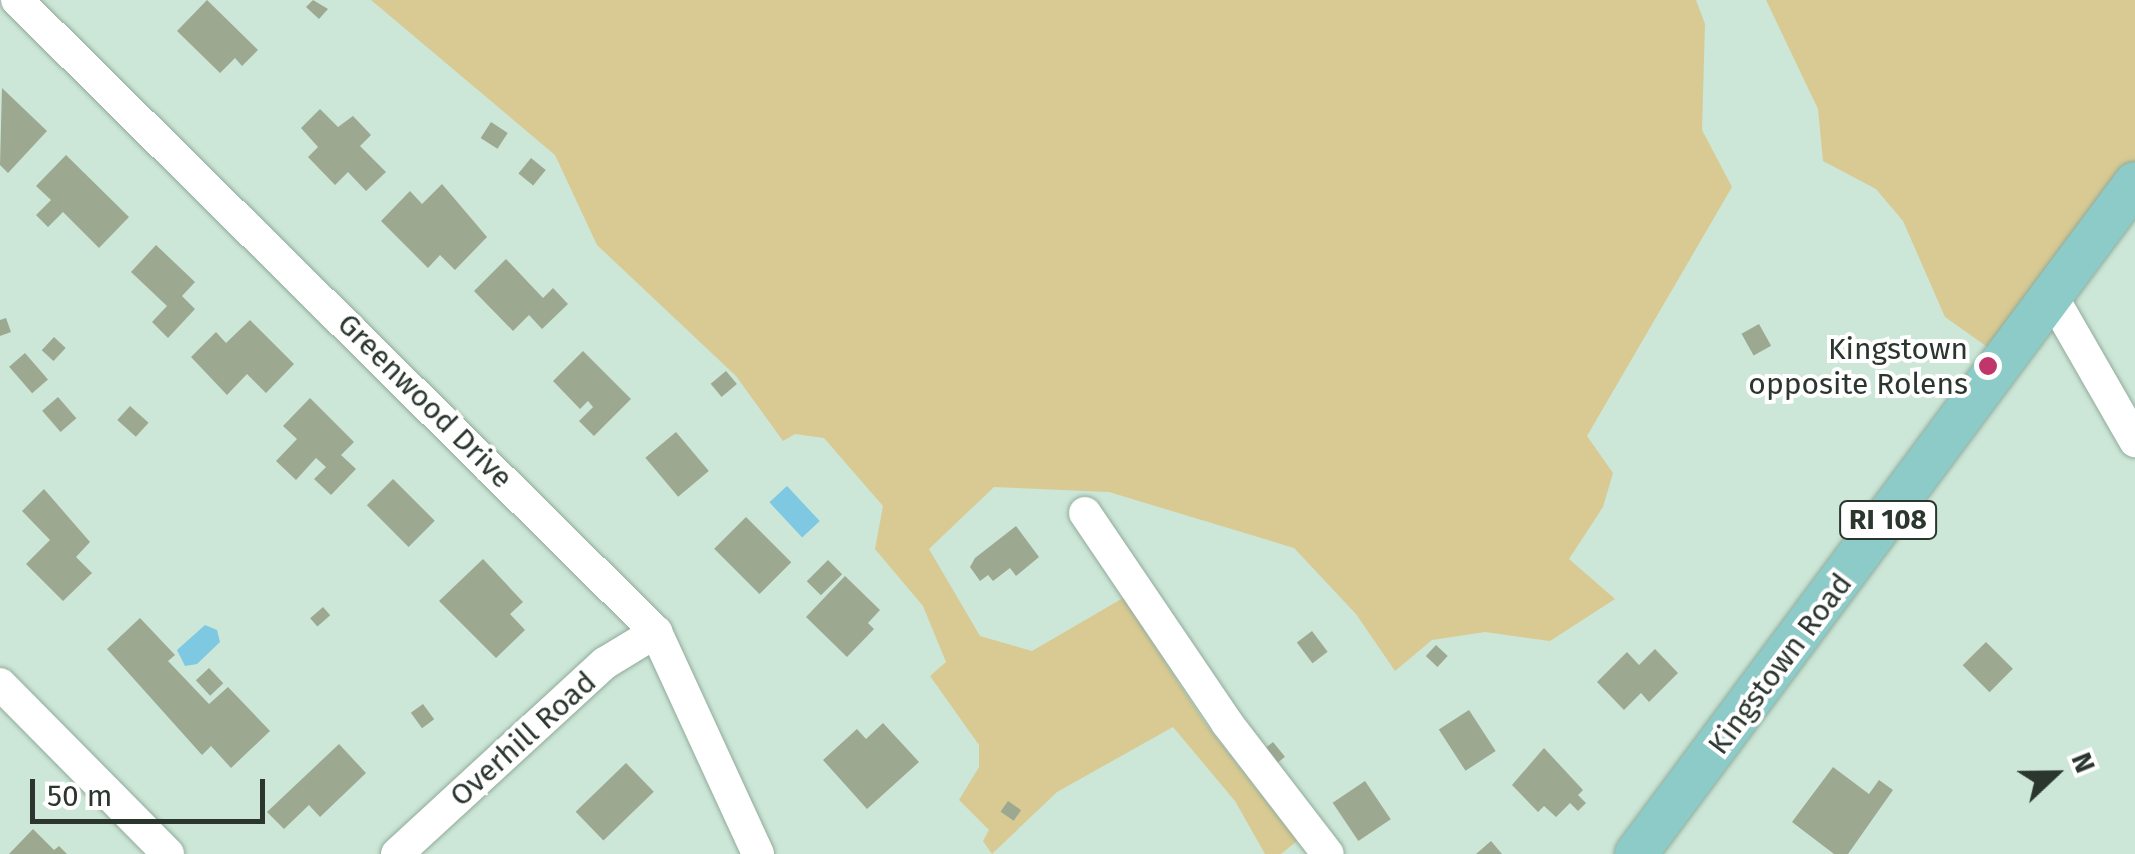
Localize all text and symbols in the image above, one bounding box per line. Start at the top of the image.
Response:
street label: Greenwood Drive [330,306,520,496]
place label: Kingstown opposite Rolens [1748,331,1968,402]
marker: Kingstown opposite Rolens [1977,355,1999,377]
road number: RI 108 [1838,497,1938,543]
street label: Kingstown Road [1700,566,1860,762]
street label: Overhill Road [443,664,603,814]
north arrow [2005,724,2105,824]
text: N [2064,748,2102,777]
scale bar [35,759,270,821]
text: 50 m [47,778,112,814]

